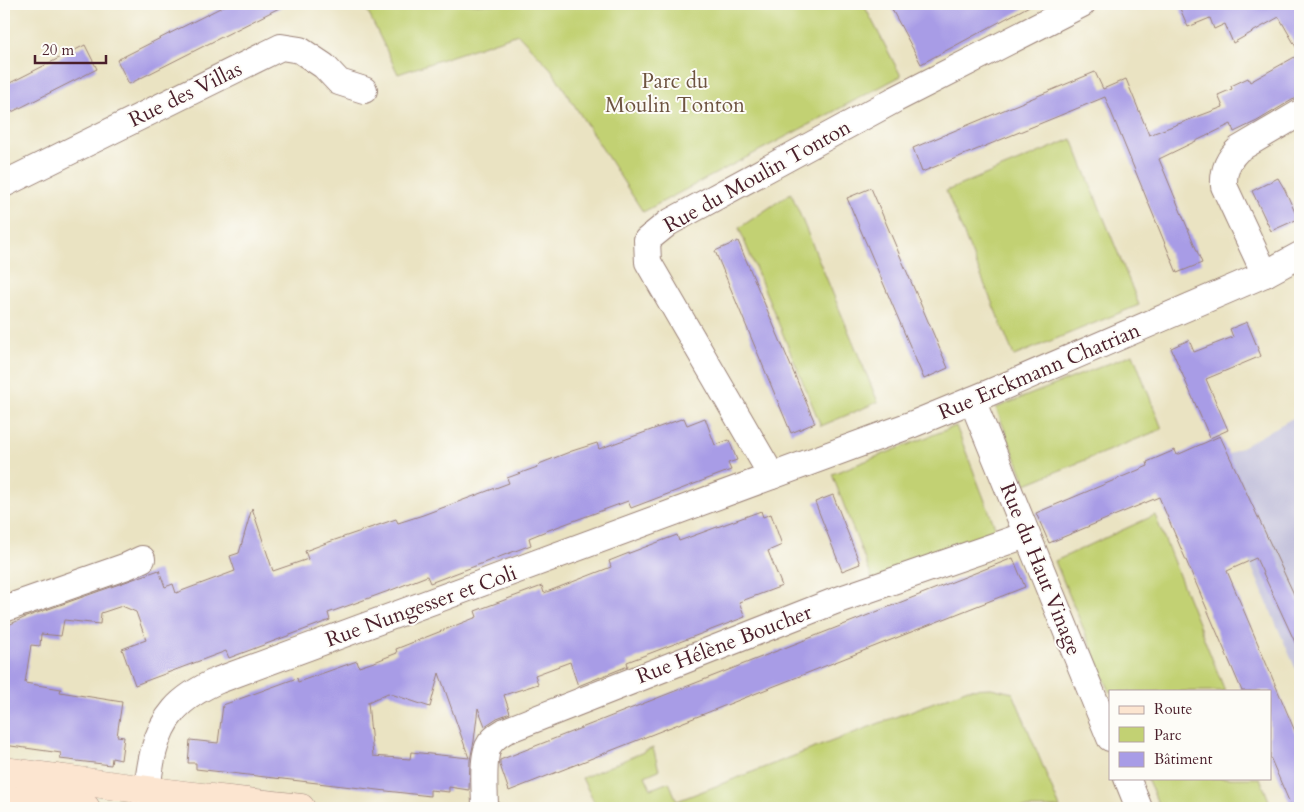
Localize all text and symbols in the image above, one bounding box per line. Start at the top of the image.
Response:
scale bar [35,32,106,64]
text: 20 m [42,40,74,60]
street label: Rue des Villas [124,55,247,134]
park label: Parc du Moulin Tonton [605,67,745,120]
street label: Rue du Moulin Tonton [659,113,856,240]
street label: Rue Erckmann Chatrian [934,316,1145,427]
street label: Rue du Haut Vinage [993,479,1088,660]
street label: Rue Nungesser et Coli [322,558,521,655]
street label: Rue Hélène Boucher [632,598,816,691]
legend [1109,690,1272,780]
text: Route [1154,699,1192,719]
text: Parc [1154,725,1182,745]
text: Bâtiment [1154,749,1213,769]

